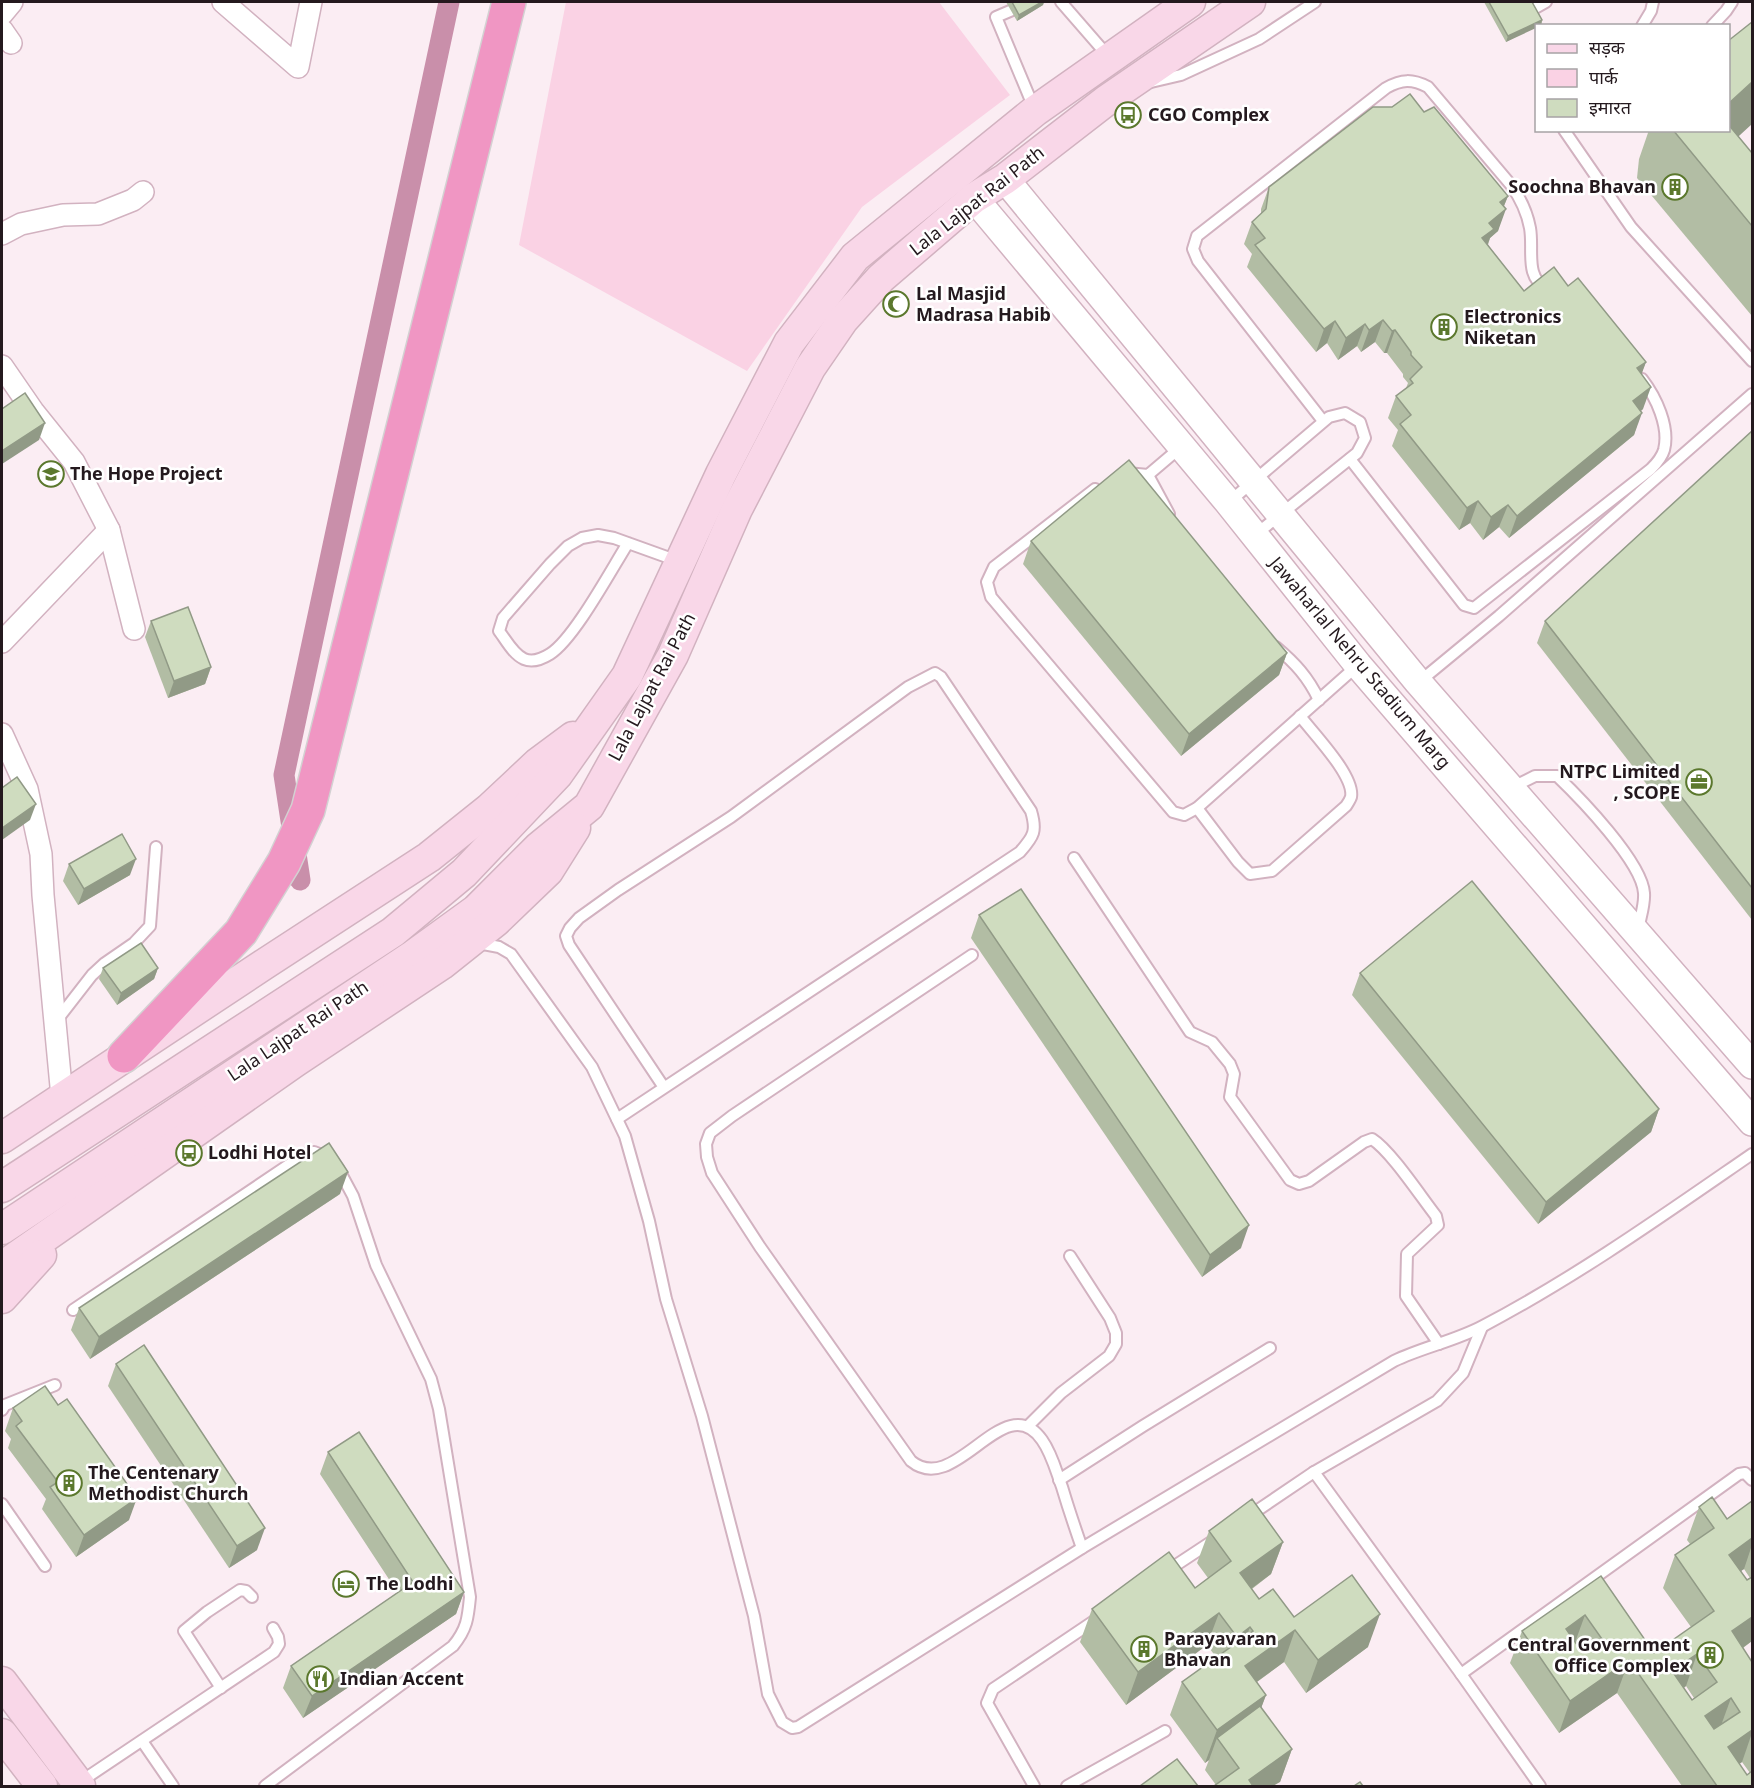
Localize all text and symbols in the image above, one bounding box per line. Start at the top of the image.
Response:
legend [1535,24,1730,132]
text: सड़क [1589,35,1626,59]
text: पार्क [1589,65,1619,89]
text: इमारत [1589,95,1632,119]
bus stop icon: CGO Complex [1113,100,1143,130]
place label: CGO Complex [1148,102,1270,126]
street label: Lala Lajpat Rai Path [904,140,1049,260]
building icon: Soochna Bhavan [1660,172,1690,202]
place label: Soochna Bhavan [1508,174,1656,198]
place label: Lal Masjid Madrasa Habib [916,281,1051,326]
mosque icon: Lal Masjid Madrasa Habib [881,289,911,319]
place label: Electronics Niketan [1464,304,1562,349]
building icon: Electronics Niketan [1429,312,1459,342]
school or university icon: The Hope Project [36,459,66,489]
place label: The Hope Project [70,461,223,485]
street label: Jawaharlal Nehru Stadium Marg [1264,550,1457,773]
street label: Lala Lajpat Rai Path [602,608,700,765]
place label: NTPC Limited , SCOPE [1559,759,1680,804]
office icon: NTPC Limited , SCOPE [1684,767,1714,797]
street label: Lala Lajpat Rai Path [222,974,372,1086]
bus stop icon: Lodhi Hotel [174,1138,204,1168]
place label: Lodhi Hotel [208,1140,311,1164]
place label: The Centenary Methodist Church [88,1460,248,1505]
building icon: The Centenary Methodist Church [54,1468,84,1498]
hotel icon: The Lodhi [331,1569,361,1599]
place label: The Lodhi [366,1571,453,1595]
place label: Parayavaran Bhavan [1164,1626,1277,1671]
place label: Central Government Office Complex [1507,1632,1691,1677]
building icon: Parayavaran Bhavan [1129,1634,1159,1664]
building icon: Central Government Office Complex [1695,1640,1725,1670]
restaurant icon: Indian Accent [305,1664,335,1694]
place label: Indian Accent [340,1666,464,1690]

